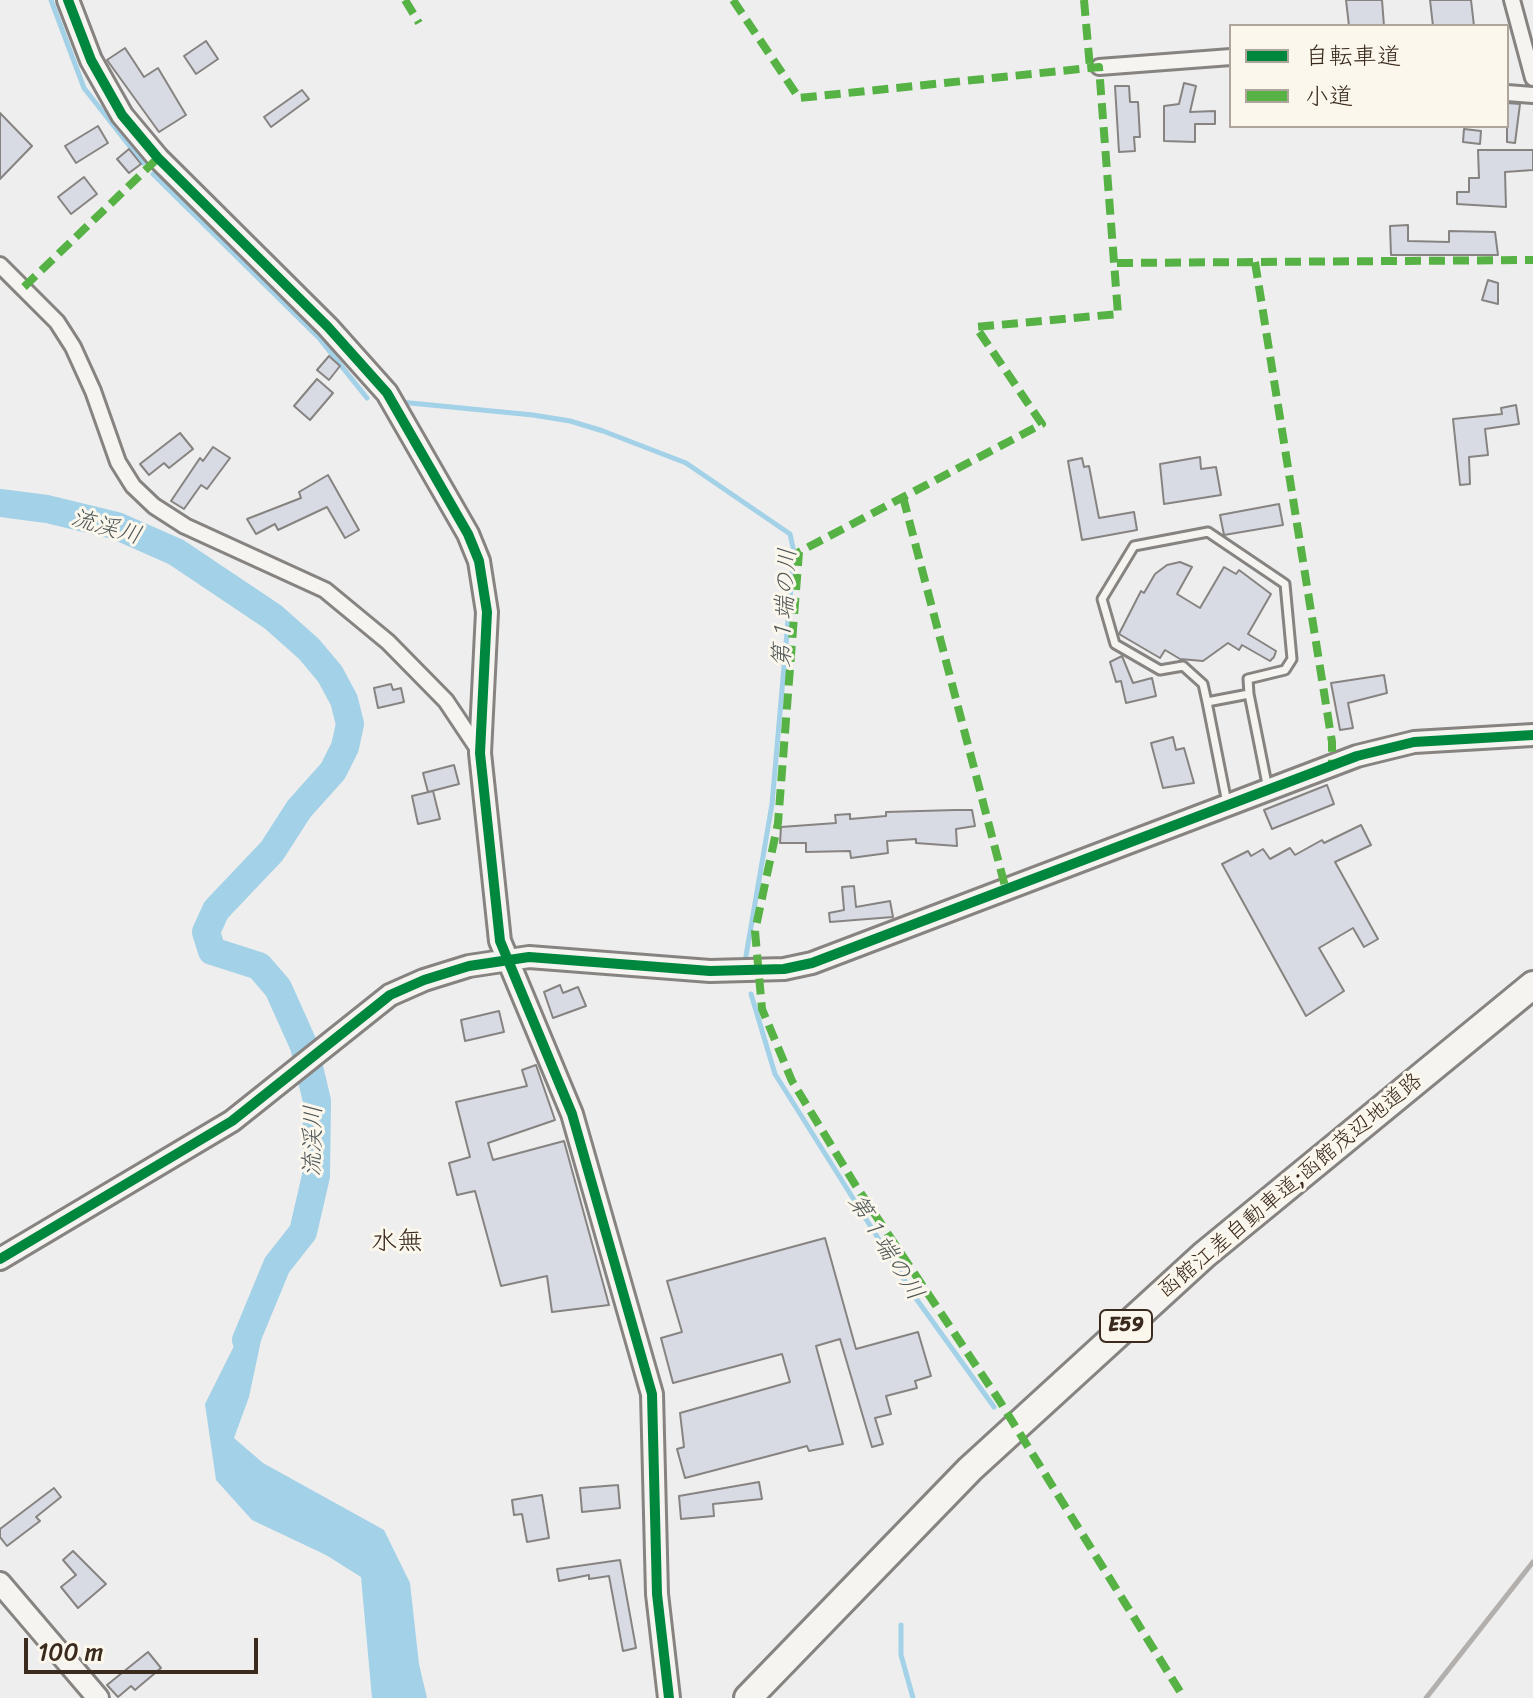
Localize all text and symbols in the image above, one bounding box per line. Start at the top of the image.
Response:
legend [1229,24,1509,128]
text: 自転車道 [1305,35,1401,77]
text: 小道 [1305,75,1353,117]
water label: 流渓川 [67,504,145,552]
water label: 第１端の川 [768,547,804,669]
street label: 函館江差自動車道;函館茂辺地道路 [1154,1068,1428,1304]
water label: 流渓川 [299,1105,329,1177]
water label: 第１端の川 [841,1189,929,1307]
district label: 水無 [371,1226,423,1258]
road number: E59 [1100,1310,1152,1342]
scale bar [28,1622,262,1672]
text: 100 m [38,1631,103,1673]

